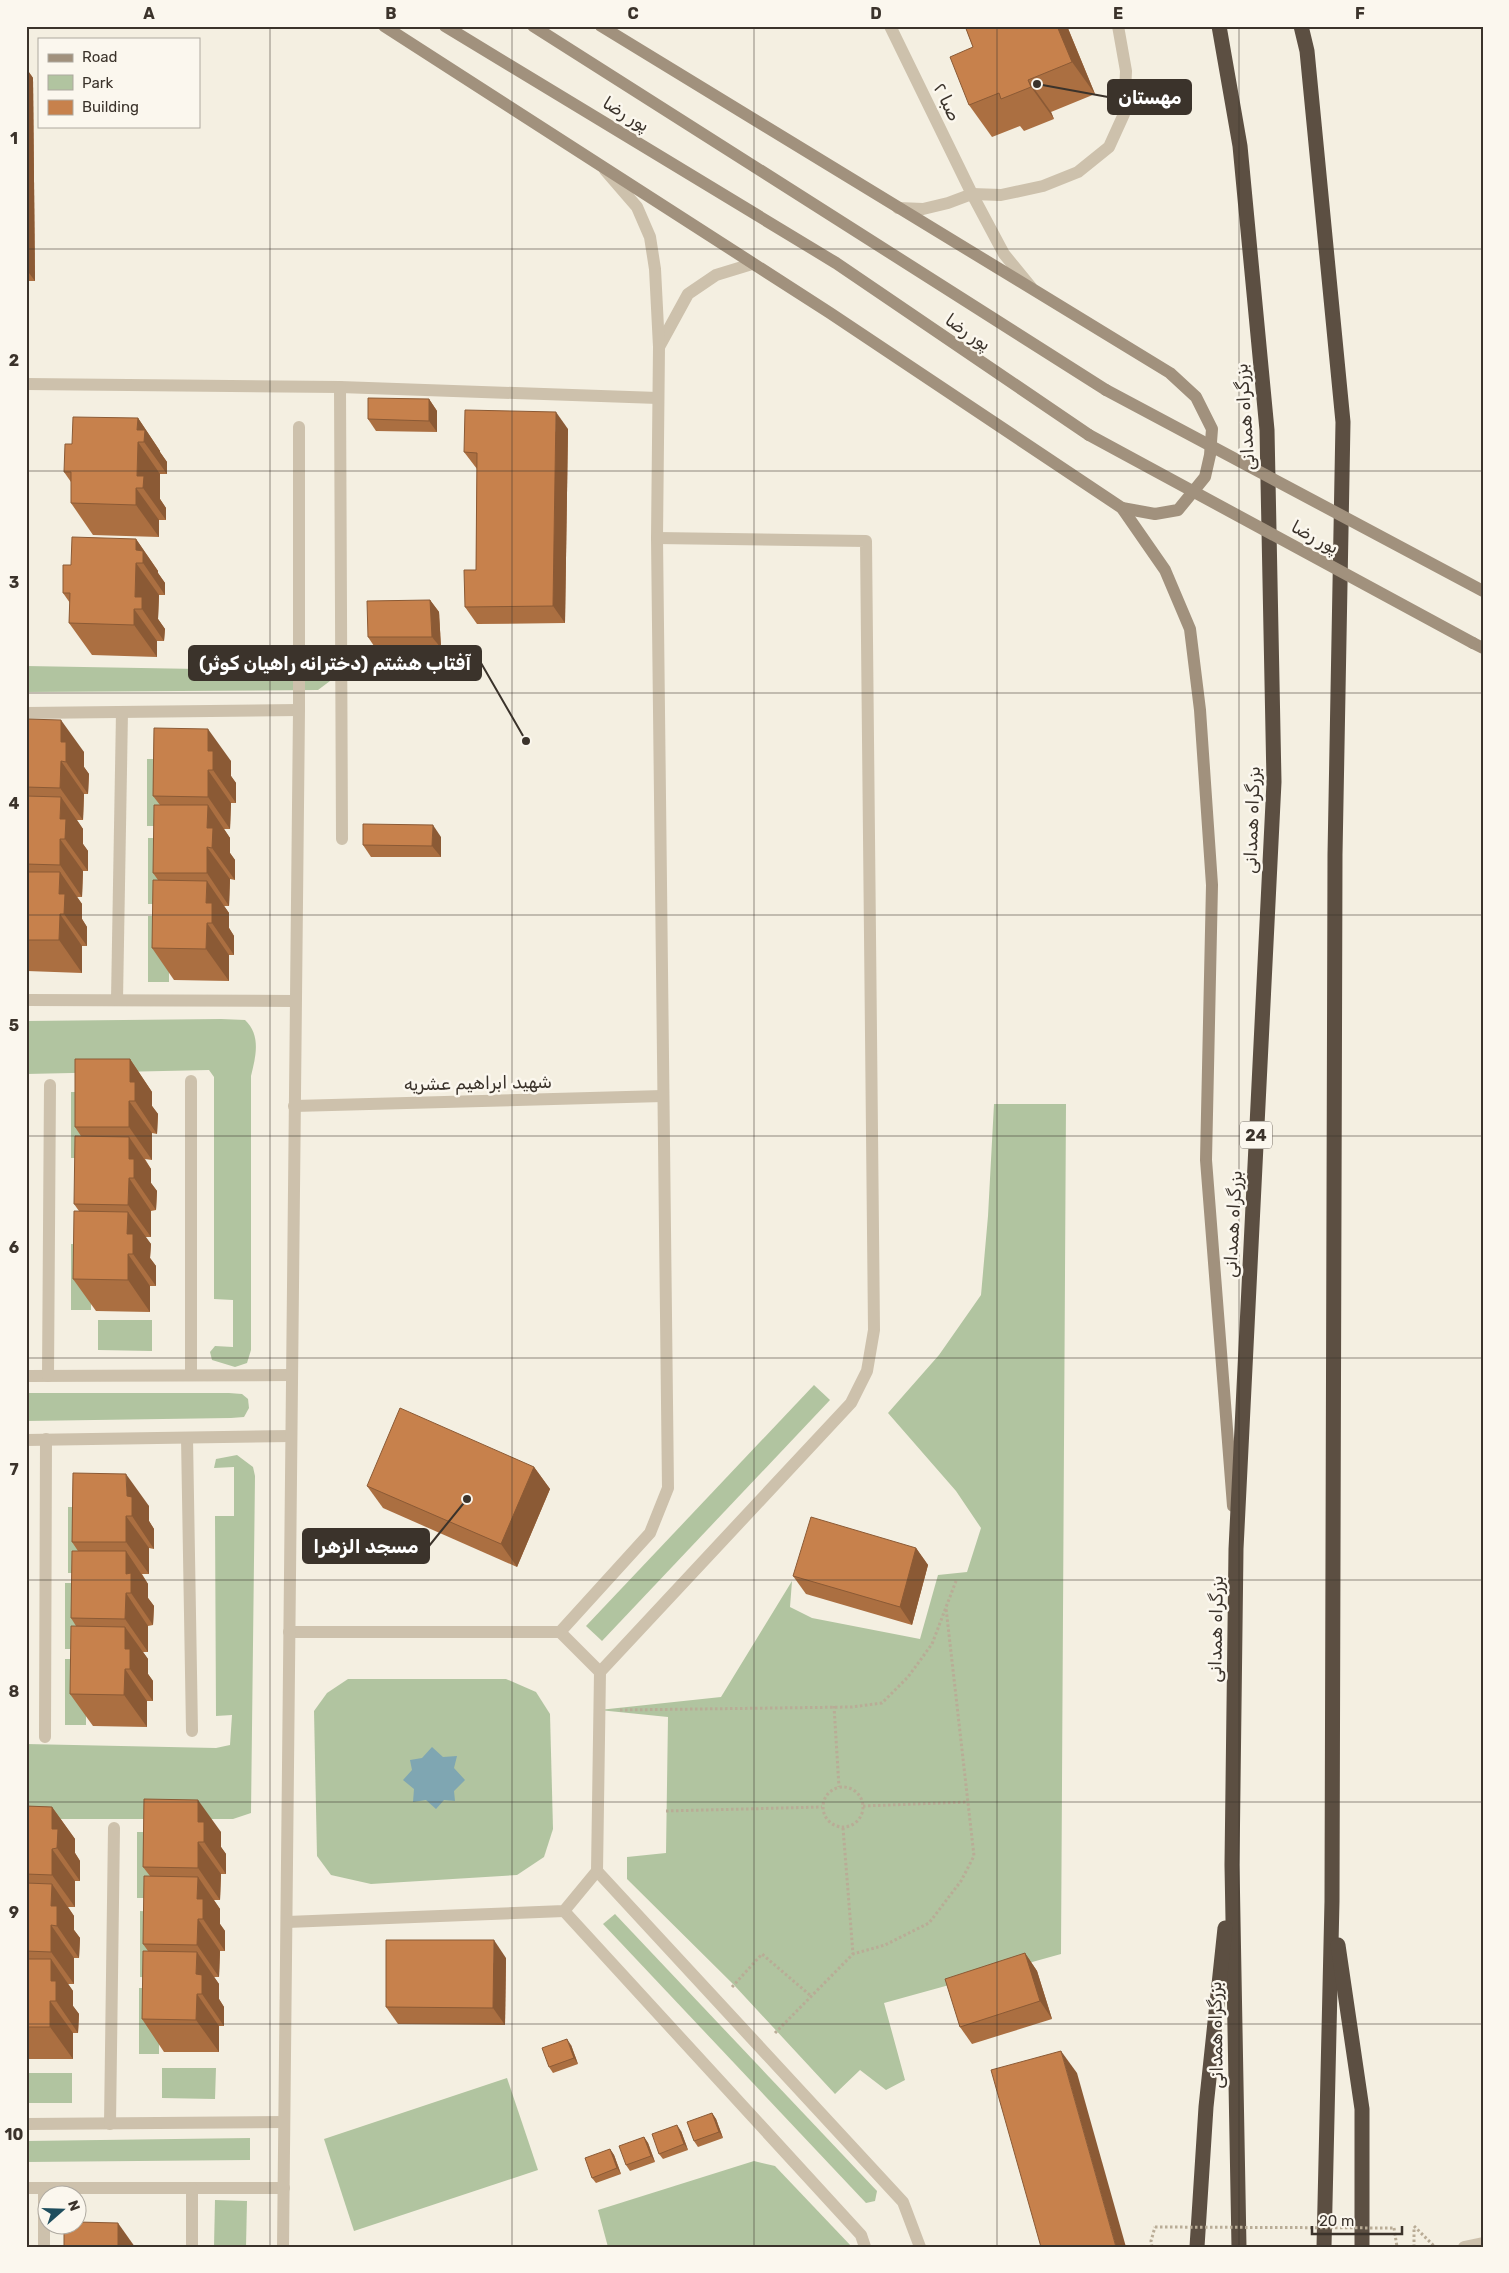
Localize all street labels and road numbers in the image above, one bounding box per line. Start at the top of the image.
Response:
street label: صبا ۲ [928,79,966,125]
street label: پور رضا [598,92,653,137]
street label: پور رضا [940,309,995,356]
street label: بزرگراه همدانی [1230,363,1260,471]
street label: پور رضا [1287,515,1342,559]
street label: بزرگراه همدانی [1239,766,1265,874]
street label: شهید ابراهیم عشریه [404,1071,552,1096]
road number: 24 [1240,1122,1272,1148]
street label: بزرگراه همدانی [1219,1170,1247,1278]
street label: بزرگراه همدانی [1204,1575,1228,1683]
street label: بزرگراه همدانی [1204,1981,1228,2089]

